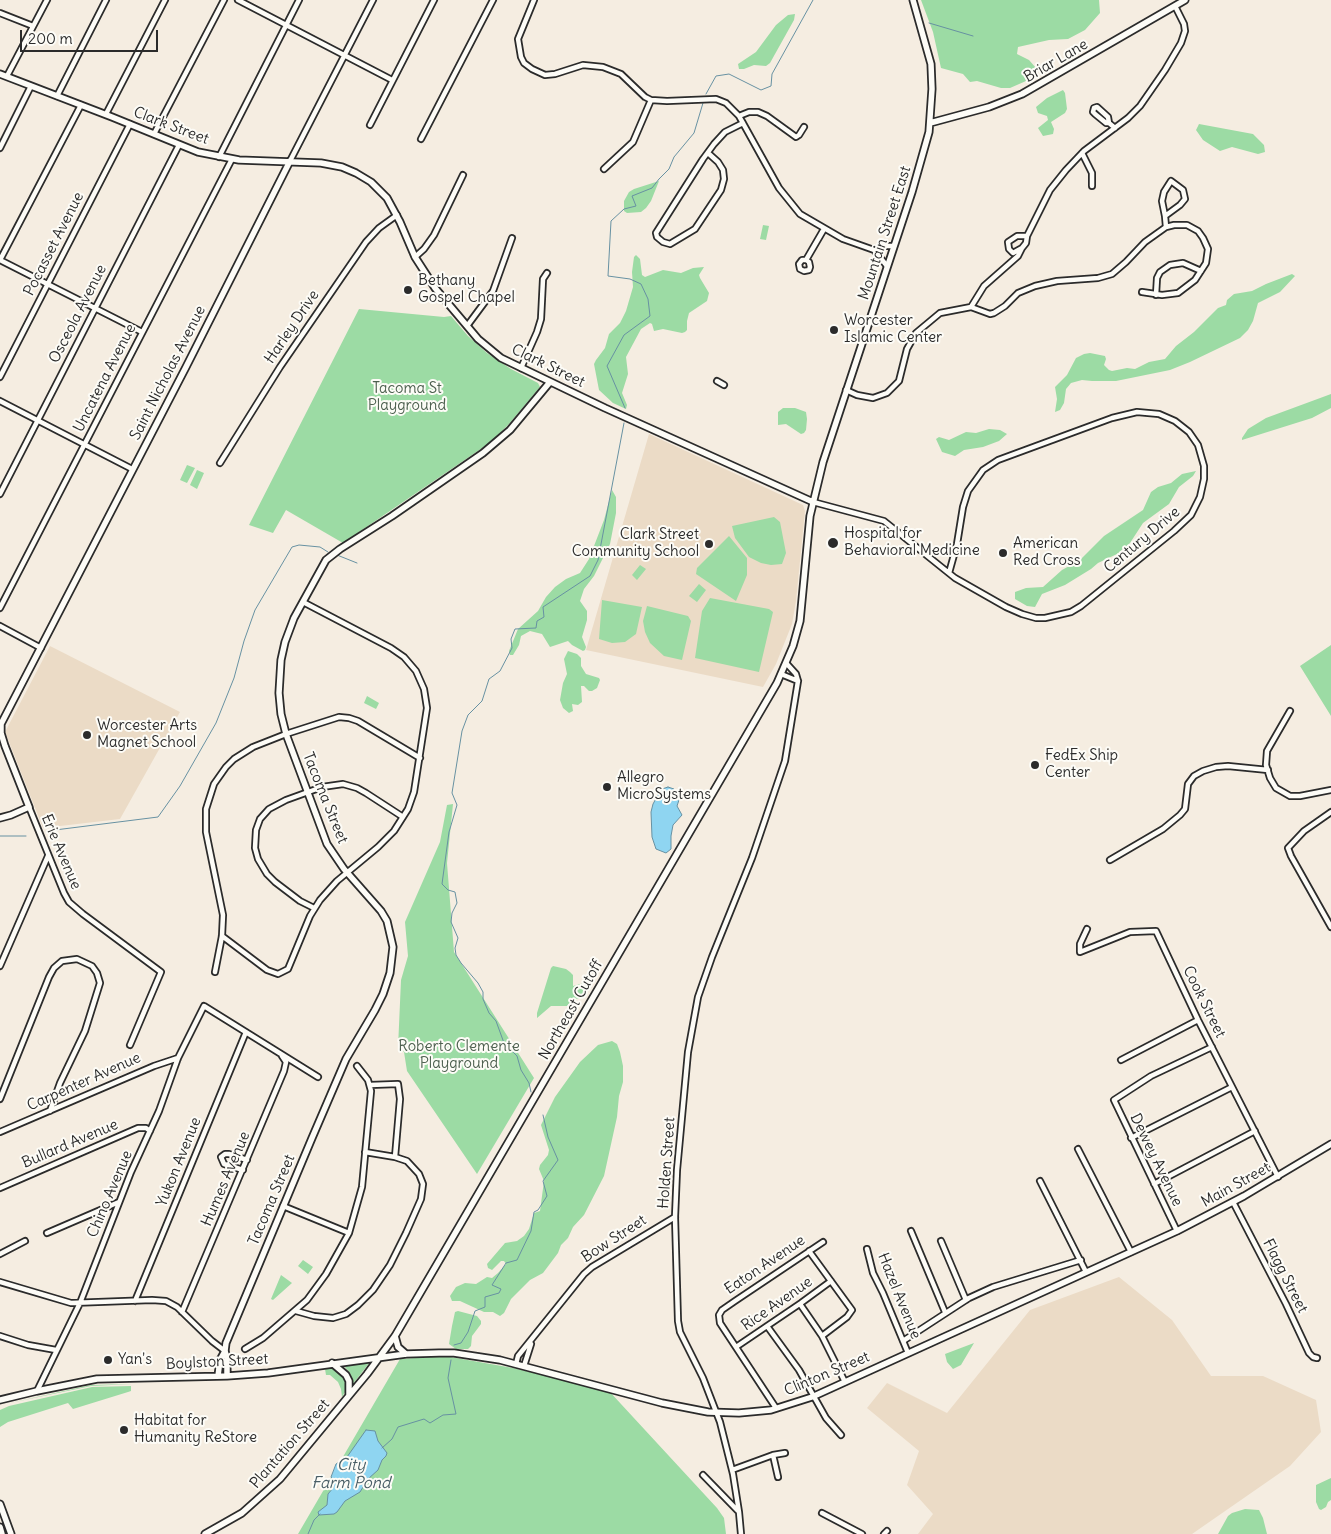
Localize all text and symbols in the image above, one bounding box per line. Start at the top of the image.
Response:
scale bar [22,20,160,52]
text: 200 m [28,29,73,48]
street label: Briar Lane [1021,35,1091,87]
street label: Clark Street [131,103,211,149]
street label: Mountain Street East [855,164,915,302]
street label: Pocasset Avenue [20,189,88,299]
street label: Osceola Avenue [45,262,111,366]
place label: Bethany Gospel Chapel [418,272,515,307]
marker: Bethany Gospel Chapel [402,284,414,296]
street label: Harley Drive [261,287,323,367]
street label: Saint Nicholas Avenue [126,303,210,443]
place label: Worcester Islamic Center [844,312,942,347]
street label: Uncatena Avenue [70,321,140,435]
marker: Worcester Islamic Center [828,324,840,336]
street label: Clark Street [508,341,588,391]
park label: Tacoma St Playground [368,380,446,415]
street label: Century Drive [1100,503,1184,577]
place label: Hospital for Behavioral Medicine [844,525,980,560]
place label: Clark Street Community School [572,526,699,561]
place label: American Red Cross [1013,535,1081,570]
marker: Hospital for Behavioral Medicine [826,536,840,550]
marker: Clark Street Community School [703,538,715,550]
marker: American Red Cross [997,547,1009,559]
place label: Worcester Arts Magnet School [97,717,197,752]
marker: Worcester Arts Magnet School [81,729,93,741]
place label: FedEx Ship Center [1045,747,1118,782]
street label: Tacoma Street [299,750,351,846]
marker: FedEx Ship Center [1029,759,1041,771]
place label: Allegro MicroSystems [617,769,711,804]
marker: Allegro MicroSystems [601,781,613,793]
street label: Erie Avenue [37,812,85,892]
street label: Northeast Cutoff [535,957,607,1063]
street label: Cook Street [1179,963,1229,1041]
park label: Roberto Clemente Playground [398,1038,520,1073]
street label: Carpenter Avenue [24,1049,144,1115]
street label: Dewey Avenue [1126,1111,1186,1209]
street label: Yukon Avenue [153,1115,205,1209]
street label: Bullard Avenue [19,1116,121,1172]
street label: Holden Street [655,1117,679,1209]
street label: Humes Avenue [198,1129,254,1229]
street label: Chino Avenue [84,1148,136,1240]
street label: Tacoma Street [245,1152,299,1248]
street label: Main Street [1198,1159,1274,1211]
street label: Bow Street [578,1211,650,1267]
street label: Eaton Avenue [721,1231,809,1299]
street label: Flagg Street [1259,1236,1311,1316]
street label: Hazel Avenue [874,1250,924,1342]
street label: Rice Avenue [738,1273,816,1335]
street label: Clinton Street [782,1348,872,1400]
street label: Boylston Street [165,1350,269,1374]
place label: Yan's [118,1351,152,1369]
marker: Yan's [102,1354,114,1366]
street label: Plantation Street [246,1396,334,1492]
place label: Habitat for Humanity ReStore [134,1412,257,1447]
marker: Habitat for Humanity ReStore [118,1424,130,1436]
water label: City Farm Pond [312,1455,390,1493]

